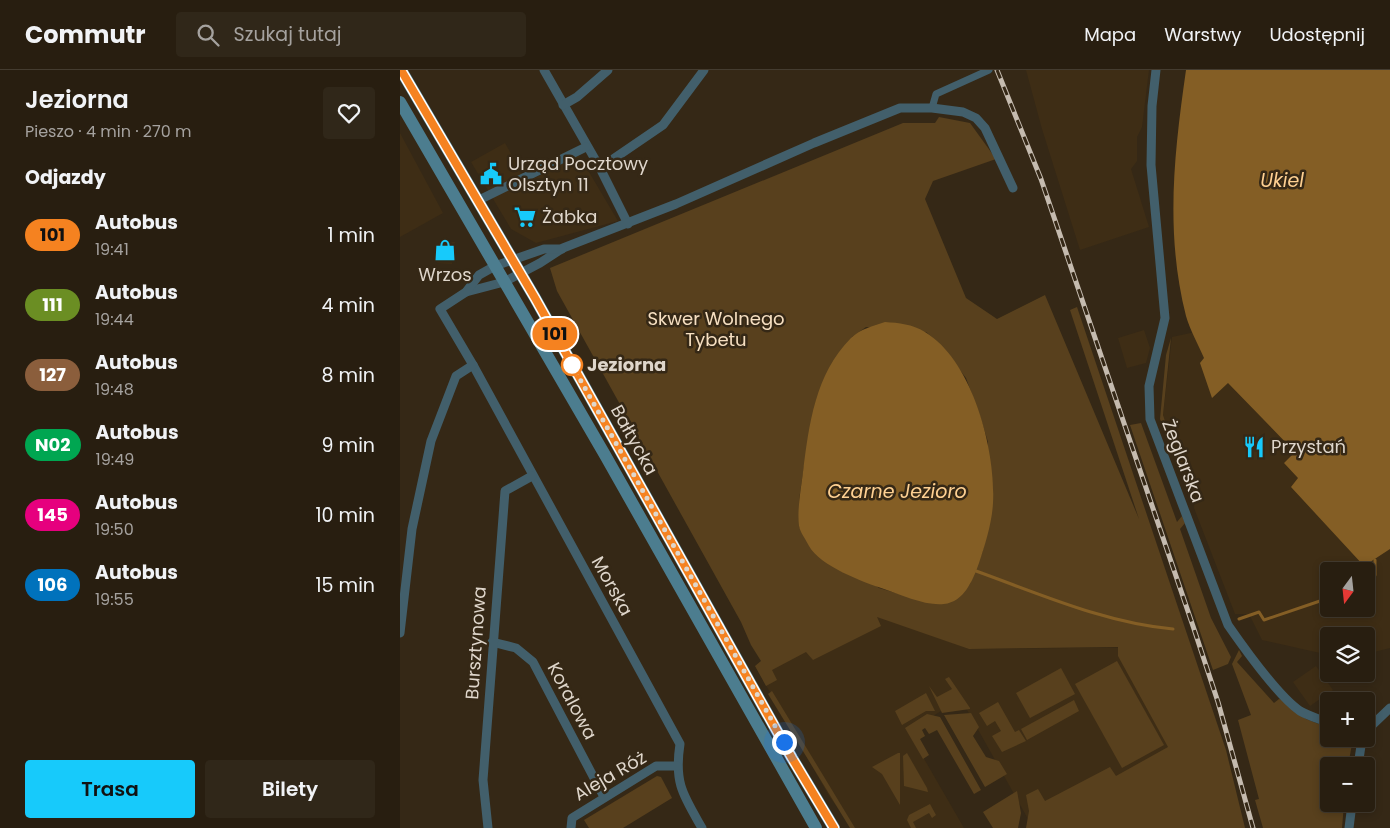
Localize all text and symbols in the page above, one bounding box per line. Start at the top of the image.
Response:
search box [176,12,526,57]
text: Commutr [25,18,146,51]
icon: search [194,21,222,49]
text: Szukaj tutaj [234,21,342,48]
text: Mapa [1084,22,1136,47]
text: Warstwy [1164,22,1241,47]
text: Udostępnij [1269,22,1365,47]
text: Jeziorna [25,83,129,116]
button: heart [323,87,375,139]
text: Pieszo · 4 min · 270 m [25,120,192,143]
place label: Urząd Pocztowy Olsztyn 11 [508,151,648,197]
public building icon: Urząd Pocztowy Olsztyn 11 [478,161,504,187]
text: Odjazdy [25,164,106,191]
water label: Ukiel [1260,167,1304,194]
supermarket icon: Żabka [512,204,538,230]
place label: Żabka [542,204,598,229]
text: Autobus [95,209,178,236]
text: 101 [40,222,65,247]
text: 1 min [327,222,375,249]
shop icon: Wrzos [432,237,458,263]
text: 19:41 [95,238,129,261]
place label: Wrzos [418,262,472,287]
text: Autobus [95,279,178,306]
text: 111 [42,292,63,317]
text: 4 min [322,292,375,319]
park label: Skwer Wolnego Tybetu [647,306,785,352]
text: 19:44 [95,308,134,331]
line badge: 101 [526,318,584,350]
text: 101 [542,321,568,346]
text: Autobus [95,349,178,376]
place label: Jeziorna [587,352,666,377]
marker: Jeziorna [561,354,583,376]
text: 127 [39,362,66,387]
text: 8 min [322,362,375,389]
text: 19:48 [95,378,134,401]
street label: Bałtycka [605,400,664,479]
street label: Żeglarska [1156,416,1211,506]
text: Autobus [96,419,179,446]
text: N02 [35,432,71,457]
text: 9 min [322,432,375,459]
restaurant icon: Przystań [1241,434,1267,460]
place label: Przystań [1271,434,1346,459]
text: 19:49 [96,448,134,471]
water label: Czarne Jezioro [827,478,967,505]
text: Autobus [95,489,178,516]
text: 145 [37,502,68,527]
text: 10 min [316,502,375,529]
text: 19:50 [95,518,134,541]
street label: Morska [586,551,639,620]
text: Autobus [95,559,178,586]
north arrow [1320,562,1375,618]
map controls [1320,562,1375,812]
text: 106 [38,572,67,597]
text: 15 min [316,572,375,599]
street label: Bursztynowa [459,585,492,700]
text: 19:55 [95,588,134,611]
button: layers [1320,627,1375,682]
street label: Koralowa [542,658,603,744]
button: + [1320,692,1375,747]
your location [772,730,797,755]
street label: Aleja Róż [569,745,651,806]
button: − [1320,757,1375,812]
button: Trasa [25,760,195,818]
button: Bilety [205,760,375,818]

